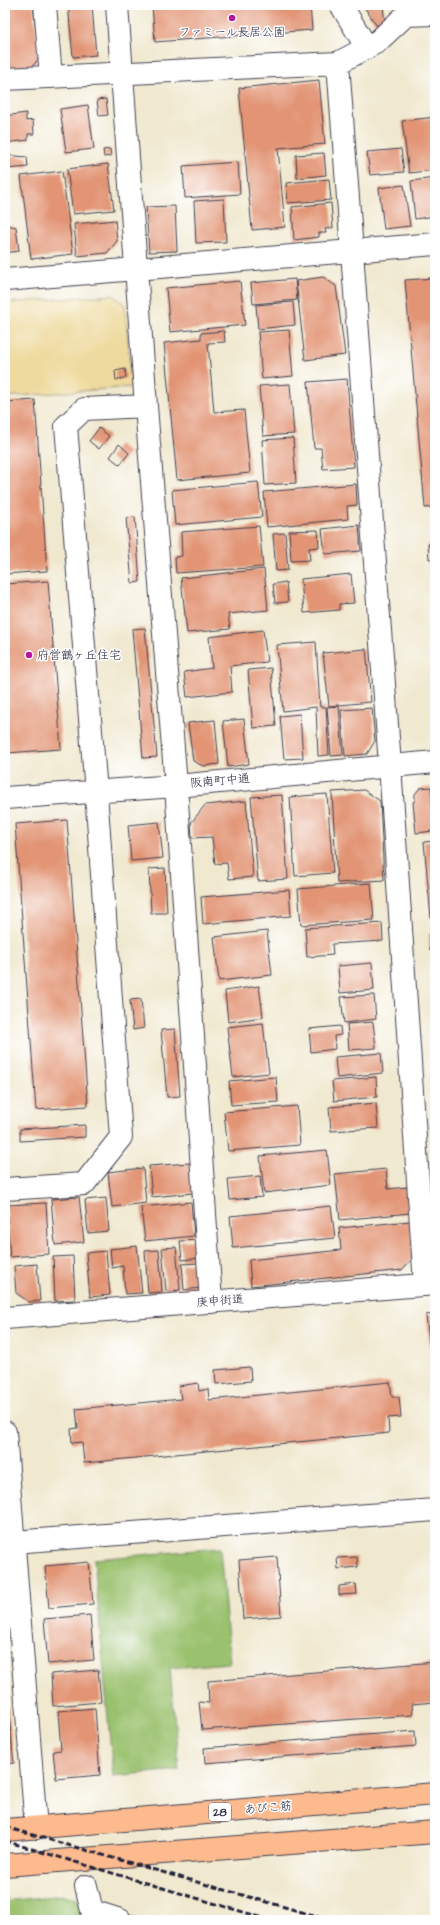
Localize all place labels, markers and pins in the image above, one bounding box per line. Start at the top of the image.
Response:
marker: ファミール長居公園 [227,13,237,23]
place label: ファミール長居公園 [178,24,286,41]
place label: 府営鶴ヶ丘住宅 [37,647,121,664]
marker: 府営鶴ヶ丘住宅 [24,650,34,660]

